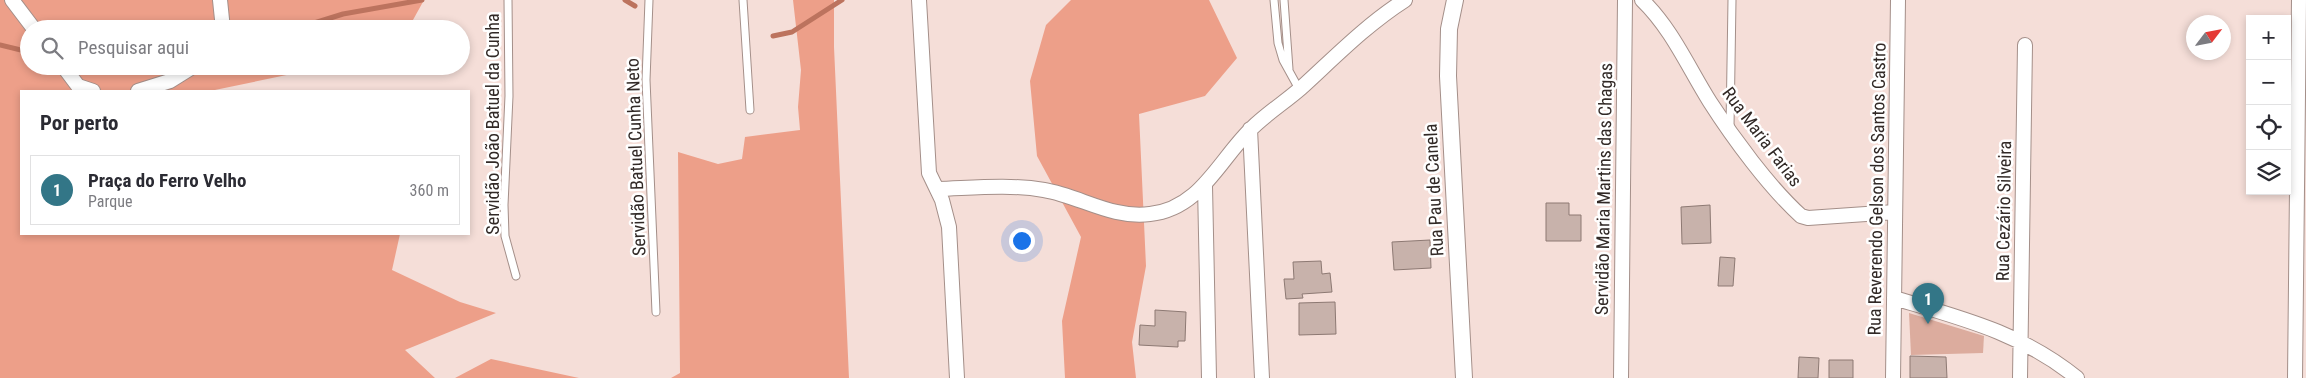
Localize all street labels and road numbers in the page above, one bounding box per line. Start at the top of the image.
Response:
street label: Servidão João Batuel da Cunha [482,13,503,235]
street label: Rua Reverendo Gelson dos Santos Castro [1863,42,1890,336]
street label: Servidão Batuel Cunha Neto [622,58,649,256]
street label: Servidão Maria Martins das Chagas [1591,63,1616,315]
street label: Rua Maria Farias [1718,83,1807,191]
street label: Rua Pau de Canela [1420,123,1447,257]
street label: Rua Cezário Silveira [1992,141,2015,281]

